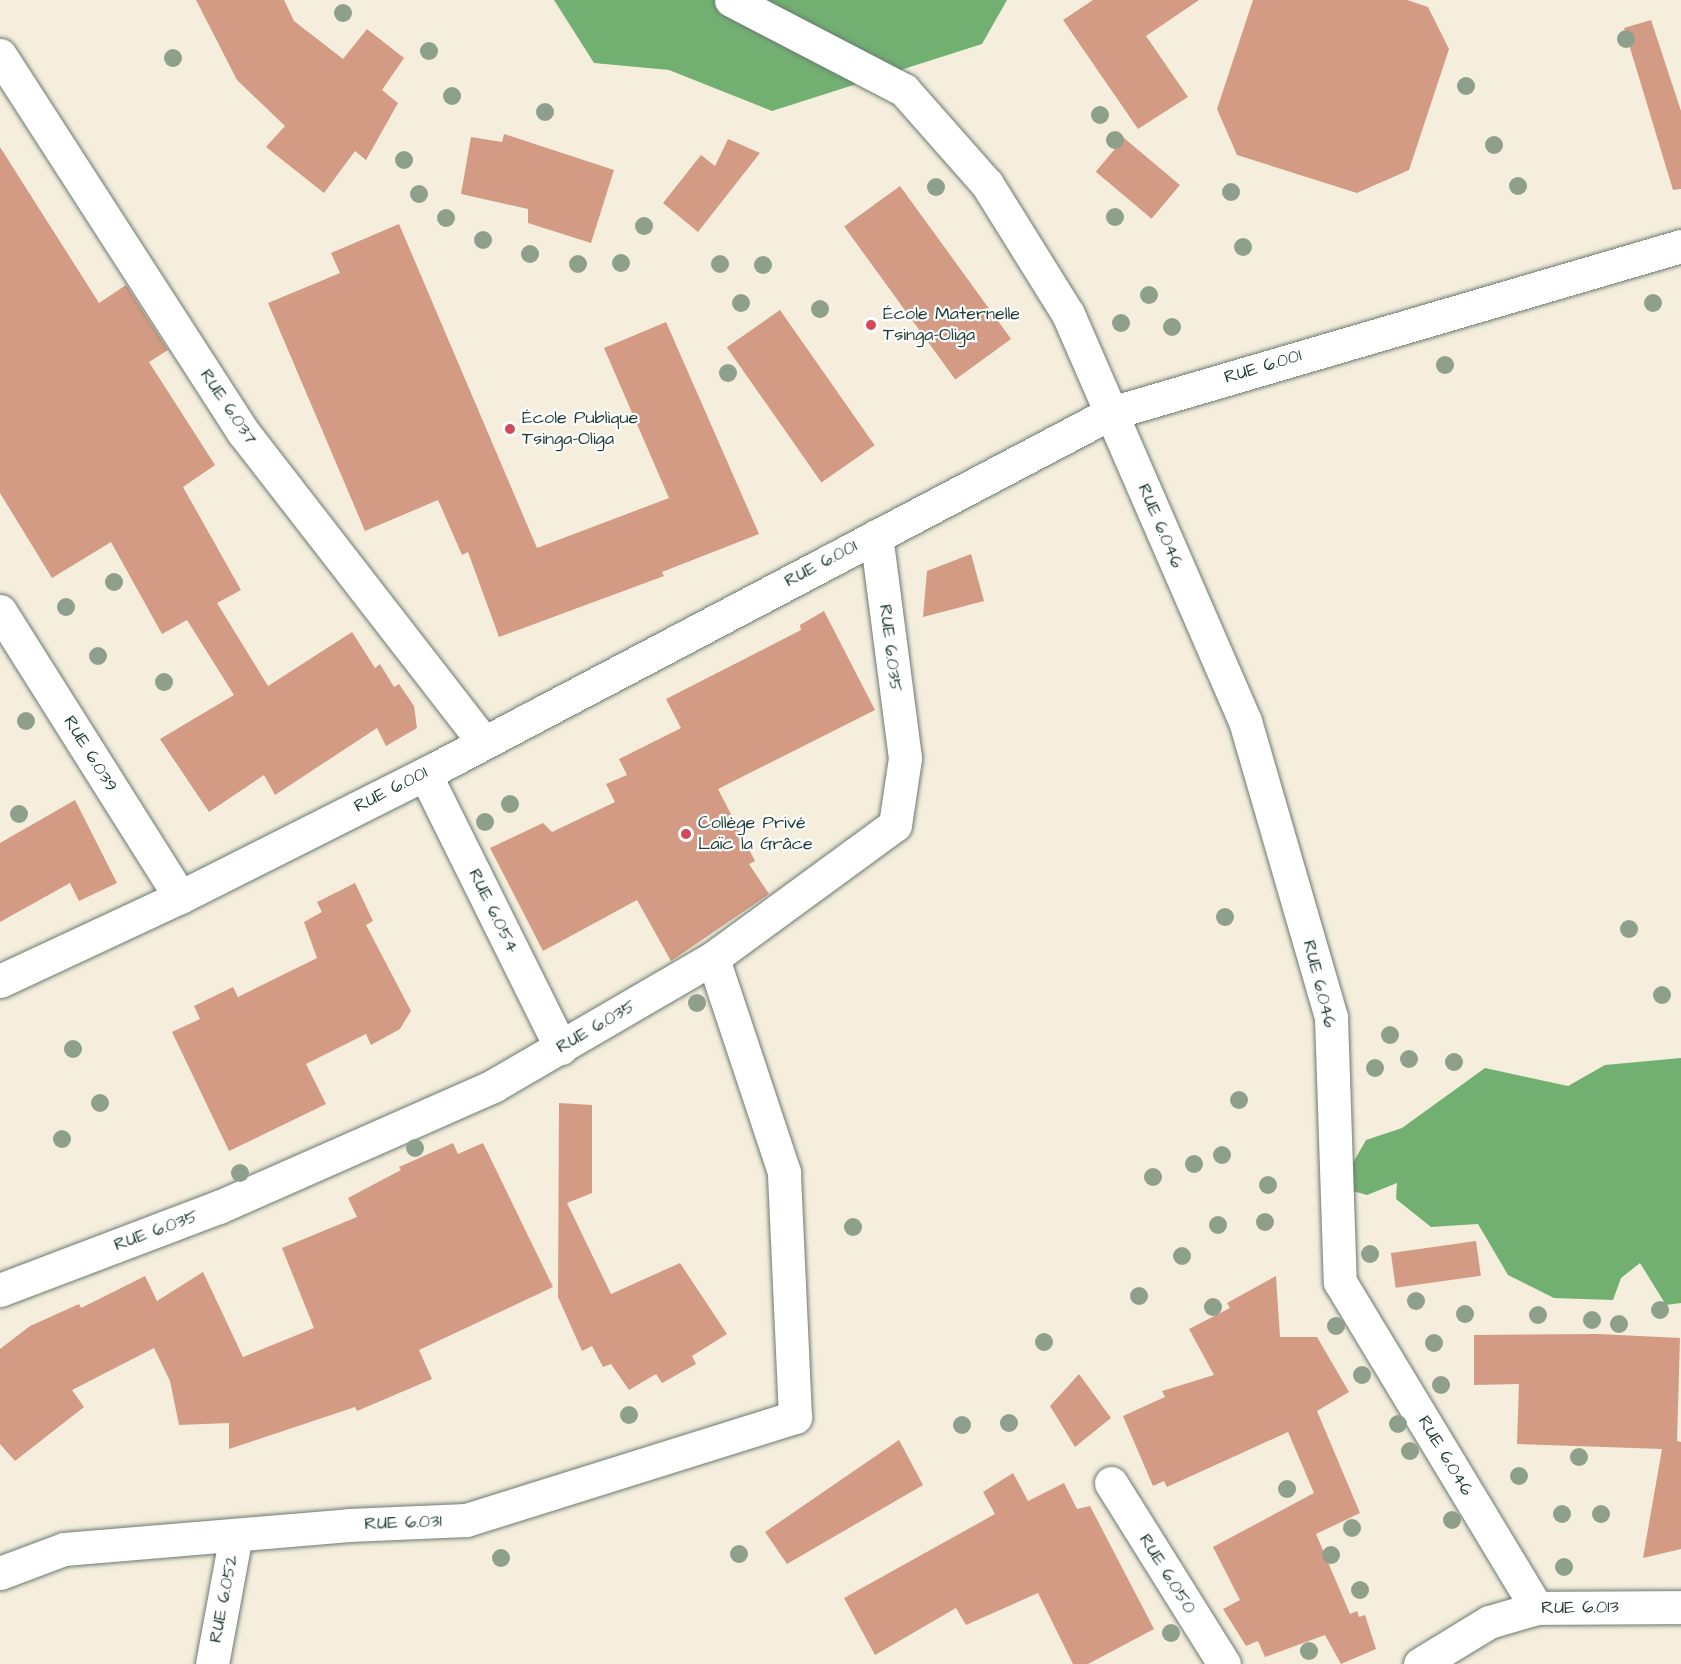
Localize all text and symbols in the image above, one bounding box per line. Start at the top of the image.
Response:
place label: École Maternelle Tsinga-Oliga [883,304,1020,346]
marker: École Maternelle Tsinga-Oliga [864,318,878,332]
street label: RUE 6.001 [1222,345,1304,389]
street label: RUE 6.037 [195,365,261,449]
place label: École Publique Tsinga-Oliga [522,408,638,450]
marker: École Publique Tsinga-Oliga [503,422,517,436]
street label: RUE 6.046 [1133,481,1187,571]
street label: RUE 6.001 [781,536,861,592]
street label: RUE 6.035 [874,603,906,693]
street label: RUE 6.039 [58,712,122,796]
street label: RUE 6.001 [351,762,431,818]
place label: Collège Privé Laïc la Grâce [698,813,813,856]
marker: Collège Privé Laïc la Grâce [679,827,693,841]
street label: RUE 6.054 [463,865,523,957]
street label: RUE 6.046 [1298,938,1340,1030]
street label: RUE 6.035 [553,996,639,1058]
street label: RUE 6.035 [111,1206,201,1256]
street label: RUE 6.046 [1413,1412,1477,1500]
street label: RUE 6.031 [364,1511,442,1535]
street label: RUE 6.050 [1134,1530,1200,1618]
street label: RUE 6.052 [205,1553,243,1645]
street label: RUE 6.013 [1541,1597,1619,1619]

